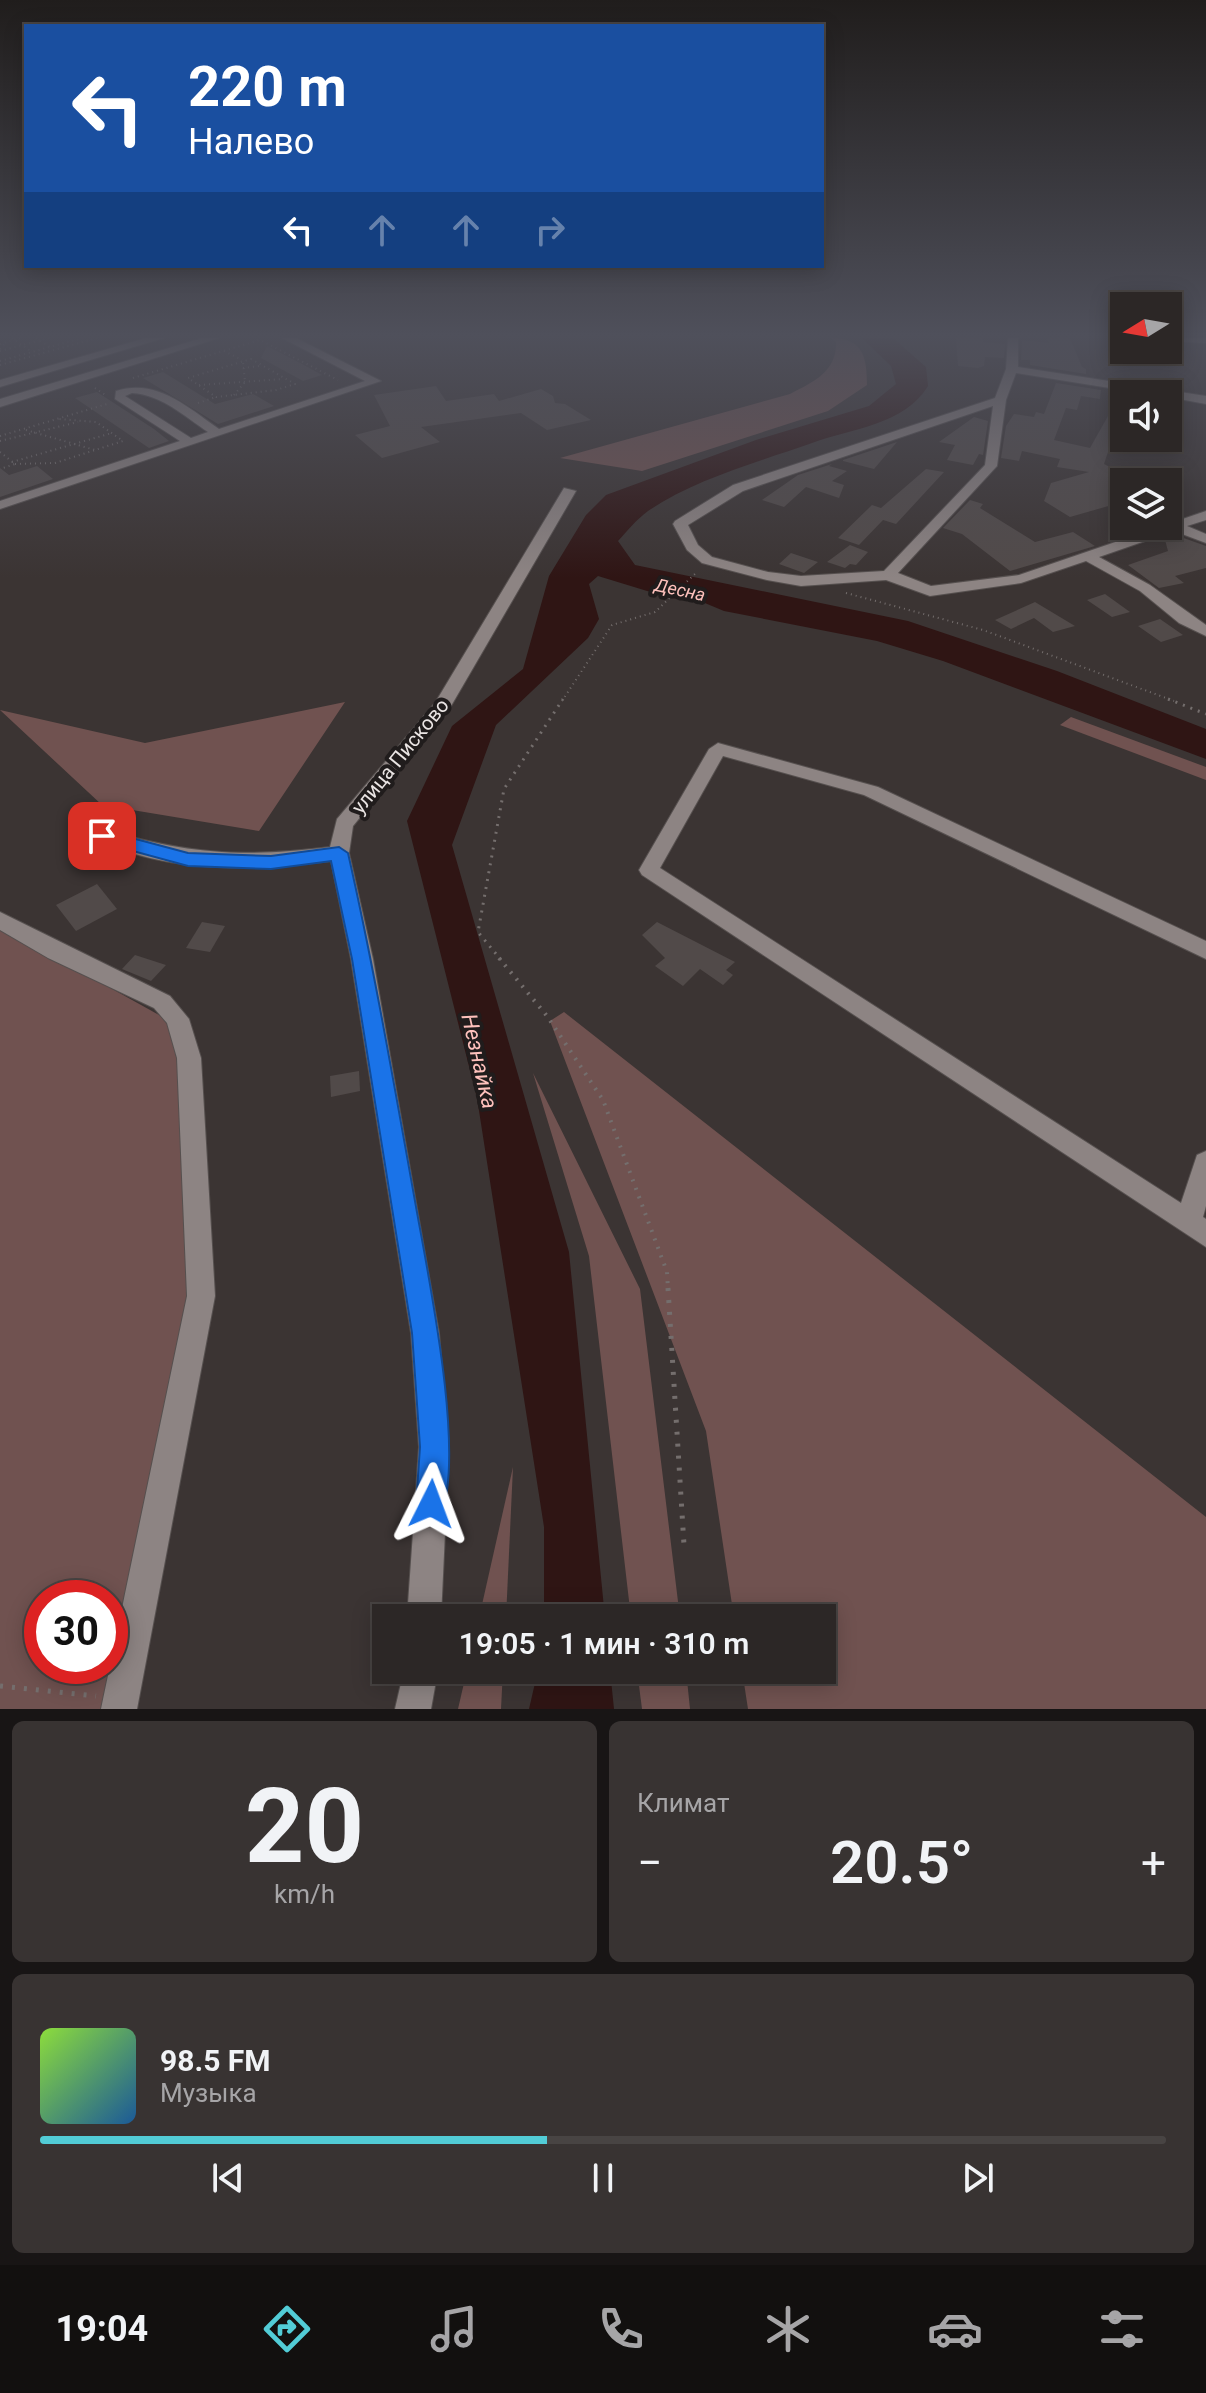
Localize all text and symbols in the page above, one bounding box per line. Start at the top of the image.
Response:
text: 220 m [188,54,347,120]
icon: left [56,56,160,160]
text: Налево [188,121,314,163]
icon: left [276,208,320,252]
icon: ahead [360,208,404,252]
icon: ahead [444,208,488,252]
icon: right [528,208,572,252]
north arrow [1110,292,1182,364]
map controls [1110,292,1182,540]
button: sound [1110,380,1182,452]
button: layers [1110,468,1182,540]
water label: Десна [651,574,707,605]
street label: улица Писково [346,694,454,818]
pin [68,802,136,870]
icon: arrive [80,814,124,858]
water label: Незнайка [456,1011,503,1111]
position arrow [389,1462,473,1546]
speed limit sign: 30 [24,1580,128,1684]
text: 19:05 · 1 мин · 310 m [459,1626,749,1661]
text: 20 [245,1766,364,1887]
text: Климат [637,1788,729,1818]
text: 20.5° [830,1827,973,1898]
text: − [637,1837,662,1889]
text: + [1141,1837,1166,1889]
text: km/h [274,1879,335,1909]
text: 98.5 FM [160,2043,271,2078]
text: Музыка [160,2078,257,2108]
icon: previous [206,2156,250,2200]
icon: pause [581,2156,625,2200]
icon: next [956,2156,1000,2200]
icon: directions [259,2301,315,2357]
icon: music [426,2301,482,2357]
icon: phone [593,2301,649,2357]
icon: climate [760,2301,816,2357]
icon: car [927,2301,983,2357]
icon: filters [1094,2301,1150,2357]
text: 19:04 [56,2308,148,2350]

